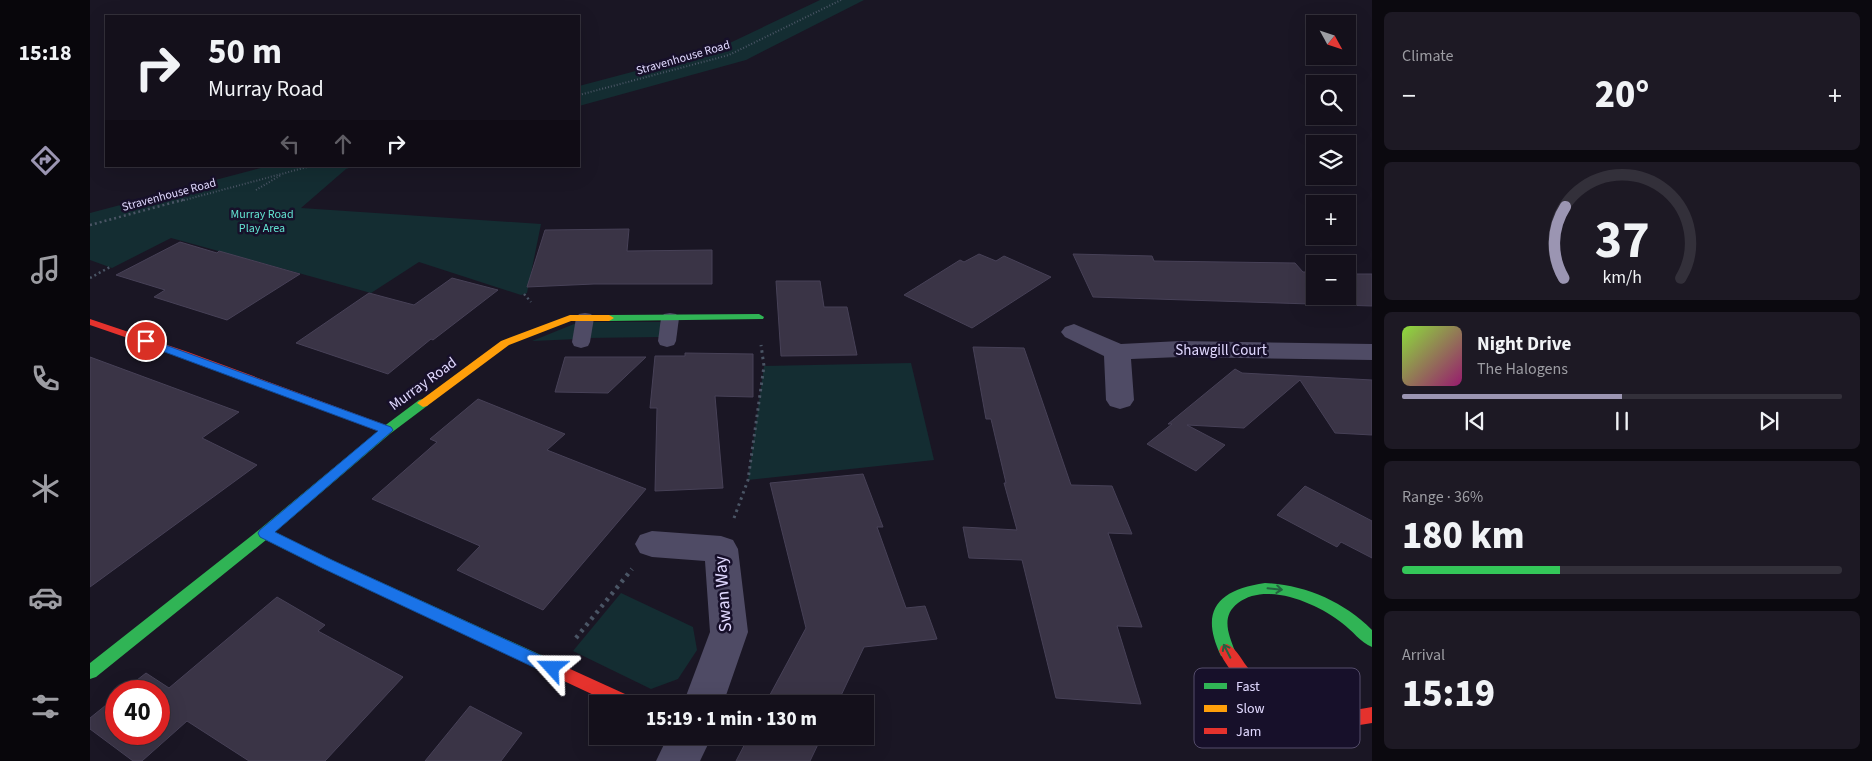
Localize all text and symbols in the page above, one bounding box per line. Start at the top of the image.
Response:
north arrow [1306,15,1356,65]
map controls [1306,15,1356,305]
text: 50 m [208,27,282,77]
icon: right [125,35,190,100]
street label: Stravenhouse Road [634,36,732,80]
text: 15:18 [18,37,72,69]
text: Climate [1402,45,1453,67]
text: 20° [1595,68,1649,122]
text: Murray Road [208,73,324,105]
button: search [1306,75,1356,125]
text: − [1402,76,1416,116]
text: + [1828,76,1842,116]
icon: left [276,130,304,158]
icon: ahead [329,130,357,158]
icon: right [382,130,410,158]
button: layers [1306,135,1356,185]
icon: directions [28,143,63,178]
street label: Stravenhouse Road [120,174,218,216]
button: + [1306,195,1356,245]
text: 37 [1595,204,1649,278]
park label: Murray Road Play Area [230,206,294,237]
icon: music [28,252,63,287]
button: − [1306,255,1356,305]
text: km/h [1602,265,1642,290]
pin [125,320,167,362]
icon: arrive [132,327,160,355]
text: Night Drive [1477,331,1571,358]
street label: Shawgill Court [1175,340,1267,361]
street label: Murray Road [385,352,461,416]
text: The Halogens [1477,358,1568,380]
icon: phone [28,361,63,396]
icon: previous [1461,407,1489,435]
icon: pause [1608,407,1636,435]
icon: next [1755,407,1783,435]
icon: climate [28,471,63,506]
text: Range · 36% [1402,486,1483,508]
text: 180 km [1402,509,1524,563]
street label: Swan Way [708,555,738,633]
icon: car [28,580,63,615]
one-way arrow [1267,585,1283,594]
position arrow [525,641,577,693]
one-way arrow [1222,644,1232,659]
text: Arrival [1402,644,1445,666]
text: 15:19 [1402,667,1495,721]
legend [1194,668,1360,748]
text: Fast [1236,677,1260,697]
speed limit sign: 40 [105,680,170,745]
icon: filters [28,689,63,724]
text: Slow [1236,699,1265,719]
text: 15:19 · 1 min · 130 m [646,706,817,733]
text: Jam [1236,722,1261,742]

